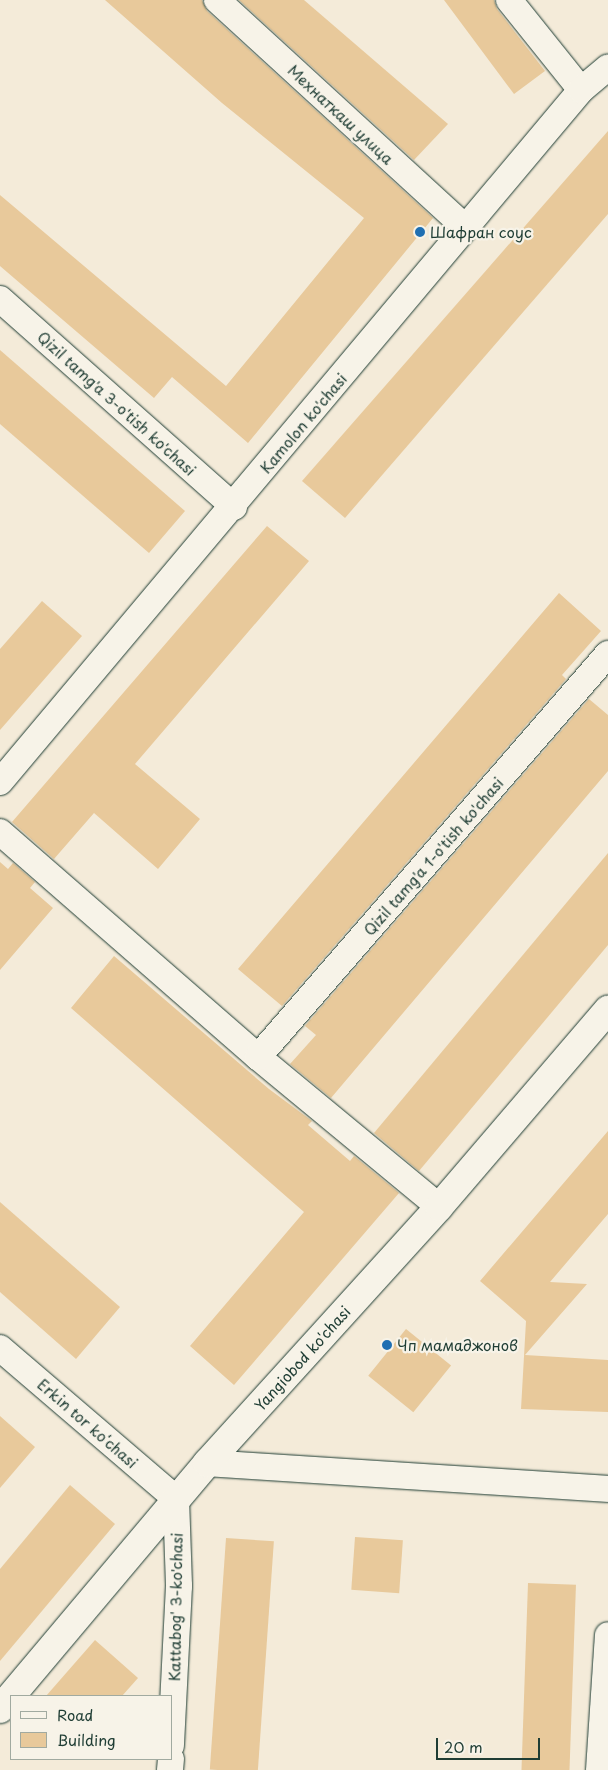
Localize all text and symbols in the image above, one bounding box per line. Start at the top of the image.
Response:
street label: Мехнаткаш улица [285,60,397,168]
place label: Шафран соус [430,223,533,241]
marker: Шафран соус [414,226,426,238]
street label: Qizil tamg'a 3-o'tish ko'chasi [34,327,200,479]
street label: Kamolon ko'chasi [256,369,350,477]
street label: Qizil tamg'a 1-o'tish ko'chasi [360,774,506,938]
street label: Yangiobod ko'chasi [250,1302,354,1414]
place label: Чп мамаджонов [397,1336,519,1354]
marker: Чп мамаджонов [381,1339,393,1351]
street label: Erkin tor koʻchasi [34,1375,142,1471]
street label: Kattabog' 3-ko'chasi [165,1532,185,1682]
legend [10,1695,172,1760]
text: Road [57,1703,93,1726]
text: Building [57,1728,116,1751]
scale bar [438,1728,542,1760]
text: 20 m [444,1735,483,1758]

